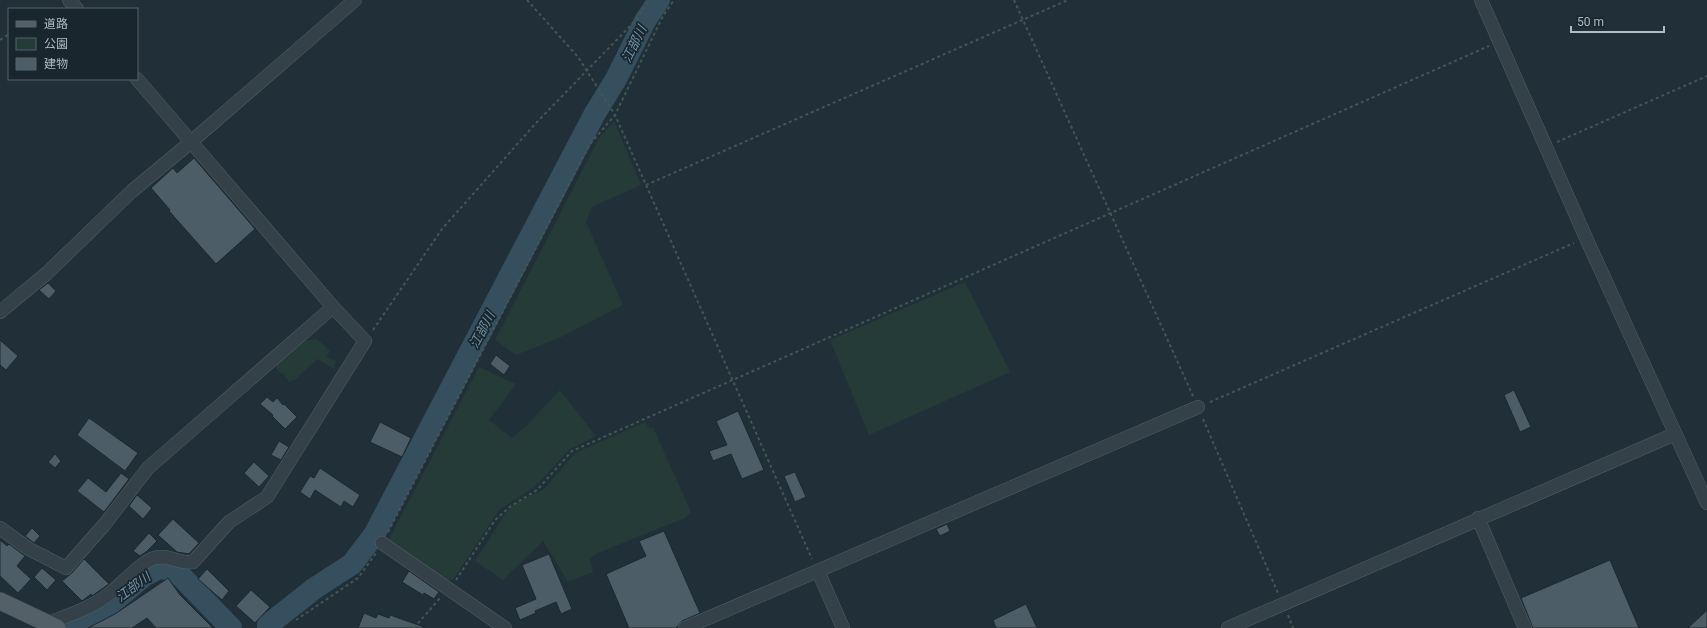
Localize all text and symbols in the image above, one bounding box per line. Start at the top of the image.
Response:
legend [8,8,138,80]
scale bar [1571,8,1664,34]
text: 50 m [1577,15,1604,29]
text: 道路 [44,17,68,31]
water label: 江部川 [619,21,650,65]
text: 公園 [44,37,68,51]
text: 建物 [44,57,68,71]
water label: 江部川 [466,308,499,351]
water label: 江部川 [113,568,155,605]

